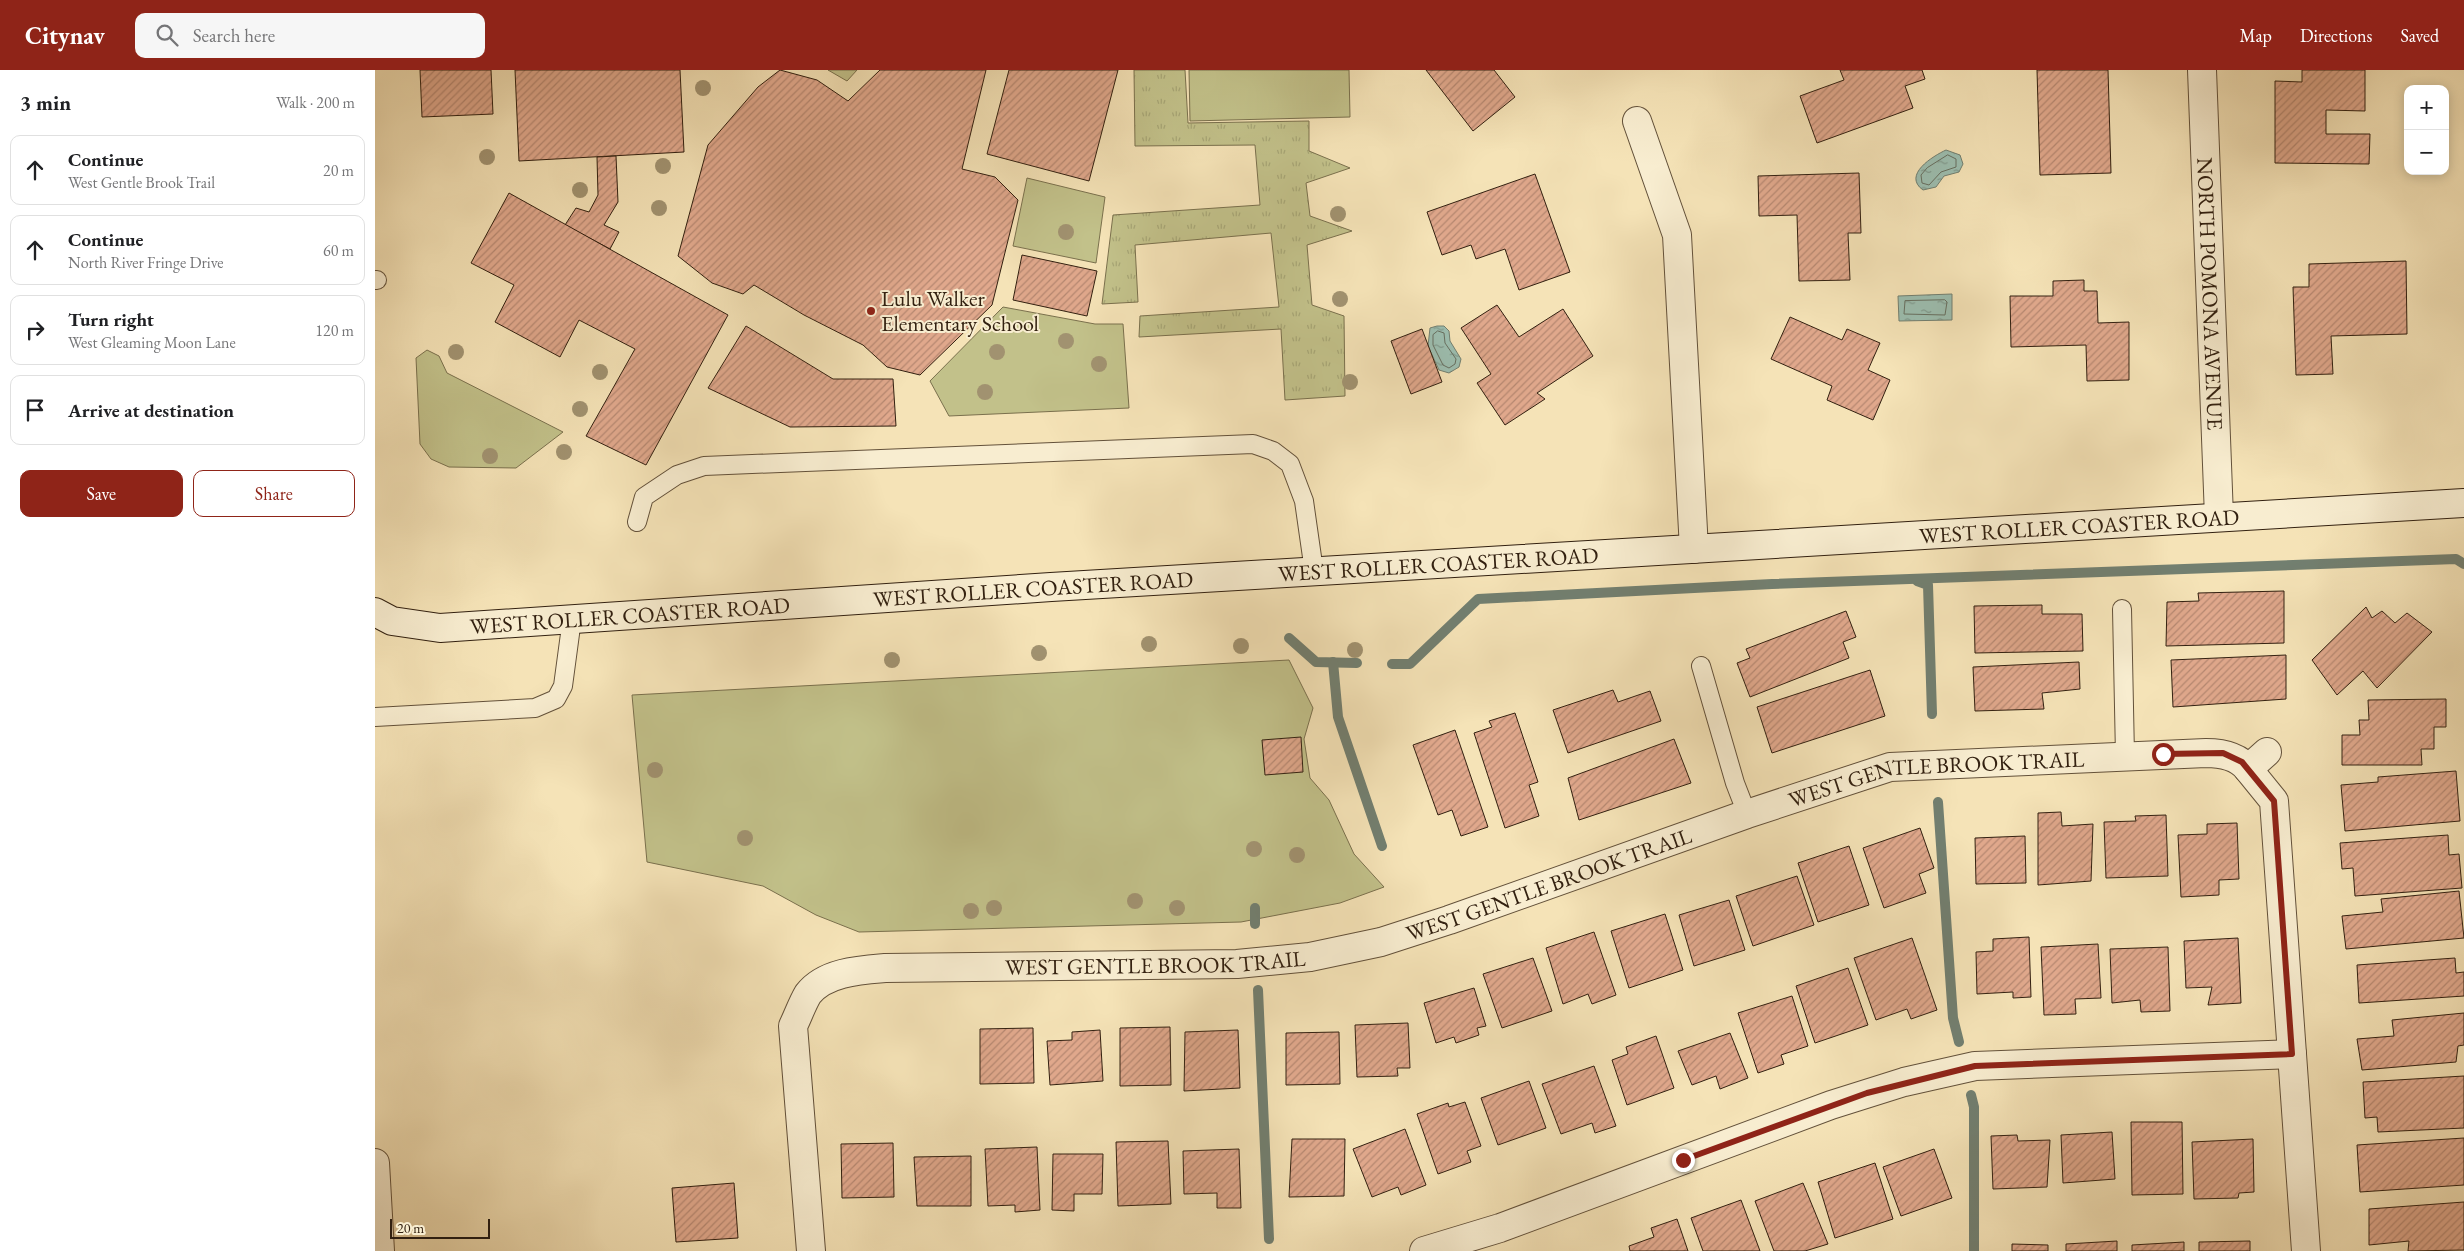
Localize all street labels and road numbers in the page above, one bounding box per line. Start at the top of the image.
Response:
street label: NORTH POMONA AVENUE [2190,157,2230,431]
street label: WEST ROLLER COASTER ROAD [1918,502,2240,550]
street label: WEST ROLLER COASTER ROAD [1277,540,1599,588]
street label: WEST ROLLER COASTER ROAD [872,565,1194,614]
street label: WEST ROLLER COASTER ROAD [469,591,791,641]
street label: WEST GENTLE BROOK TRAIL [1785,744,2085,814]
street label: WEST GENTLE BROOK TRAIL [1402,821,1696,948]
street label: WEST GENTLE BROOK TRAIL [1005,943,1307,982]

